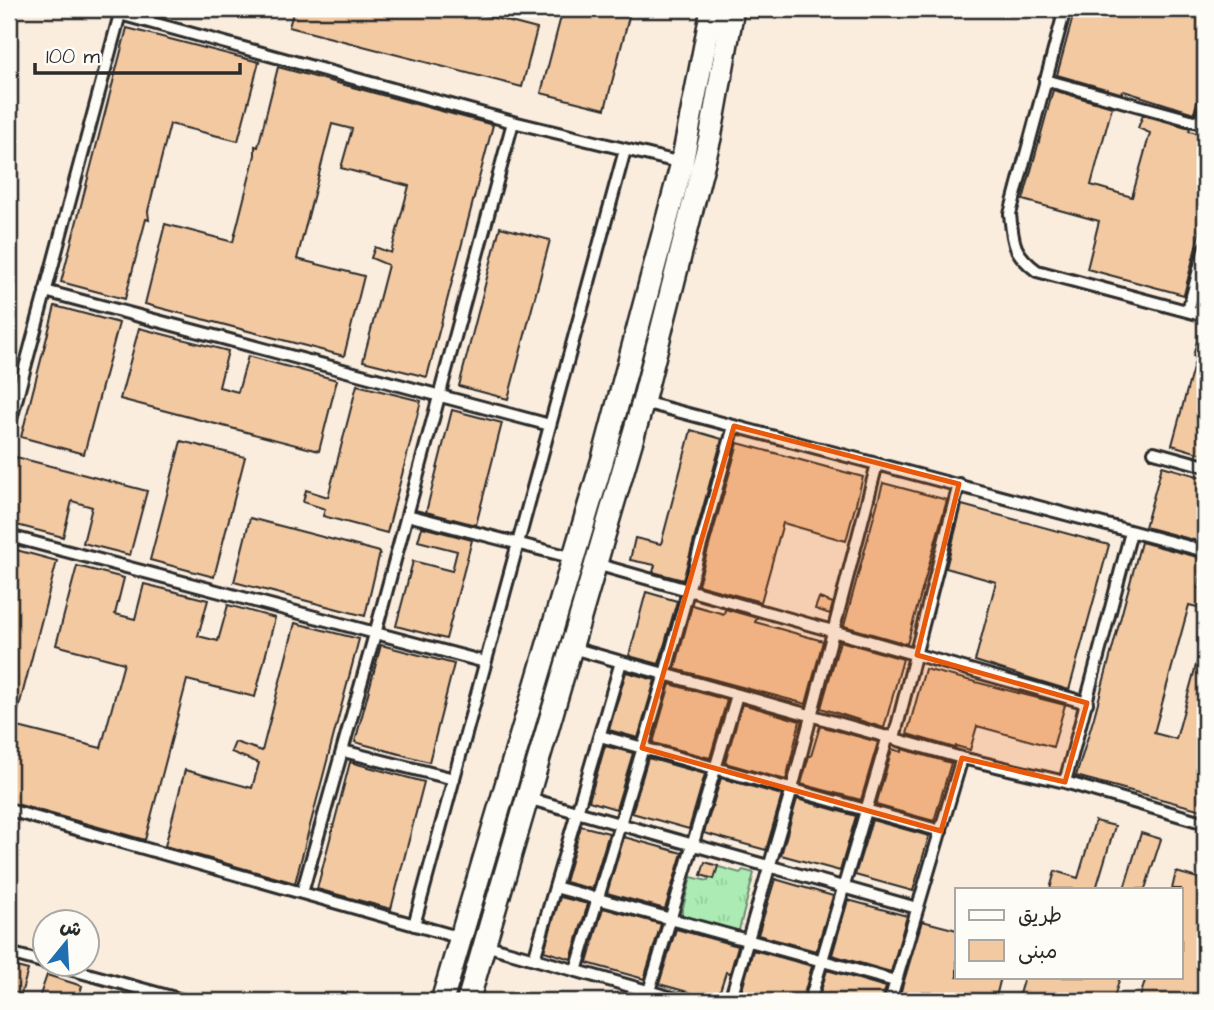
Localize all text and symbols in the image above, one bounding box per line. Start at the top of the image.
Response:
scale bar [35,32,240,76]
text: 100 m [46,42,101,71]
legend [955,888,1182,978]
text: طريق [1018,901,1062,930]
north arrow [32,908,102,978]
text: ش [57,912,85,944]
text: مبنى [1018,937,1057,966]

